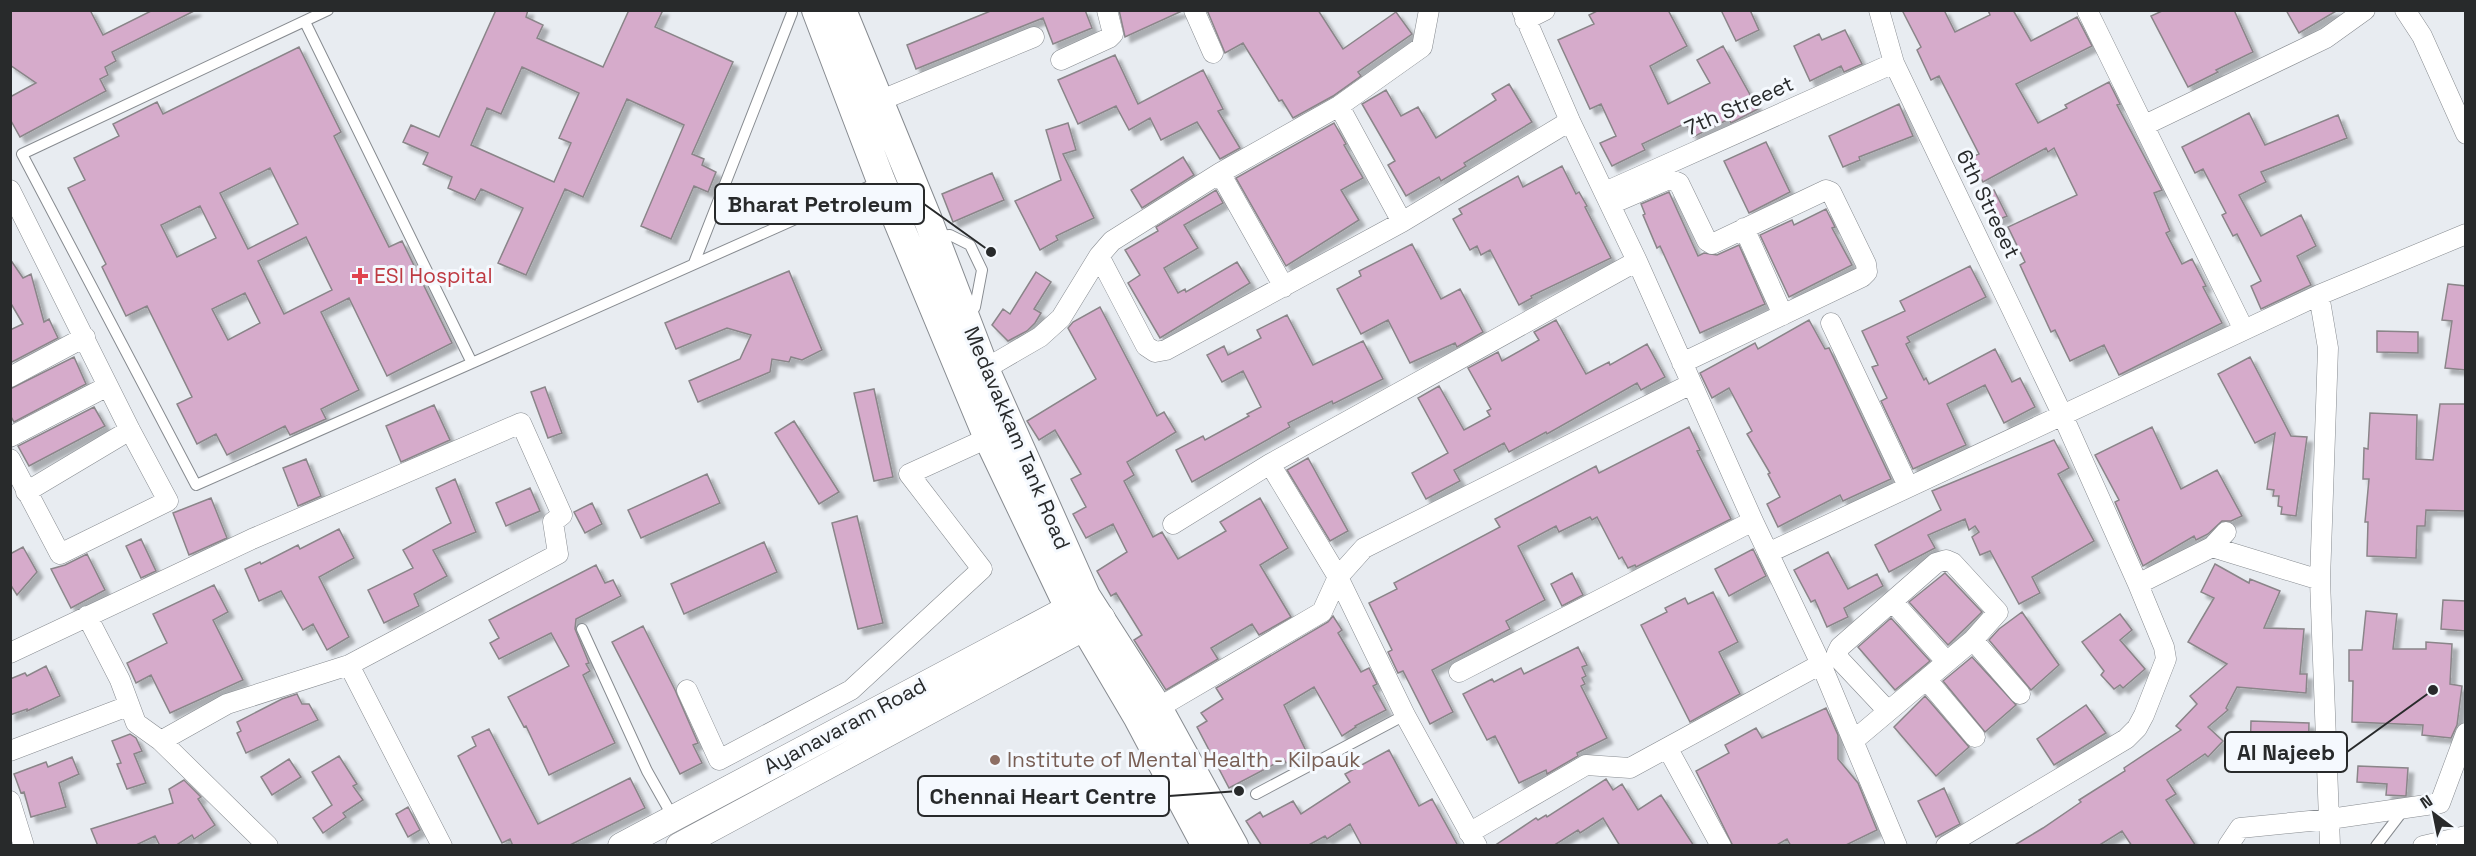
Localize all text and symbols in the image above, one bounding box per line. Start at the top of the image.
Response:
street label: 7th Streeet [1680,70,1797,142]
street label: 6th Streeet [1951,145,2026,262]
callout: Bharat Petroleum [715,184,924,224]
text: Bharat Petroleum [728,190,912,218]
place label: ESI Hospital [374,262,493,289]
marker: ESI Hospital [351,267,369,285]
street label: Medavakkam Tank Road [958,322,1077,553]
street label: Ayanavaram Road [759,671,931,780]
callout: Al Najeeb [2225,732,2347,772]
text: Al Najeeb [2237,738,2335,766]
place label: Institute of Mental Health - Kilpauk [1007,746,1361,773]
marker: Institute of Mental Health - Kilpauk [988,753,1002,767]
callout: Chennai Heart Centre [918,776,1169,816]
text: Chennai Heart Centre [930,782,1157,810]
north arrow [2404,784,2464,844]
text: N [2416,790,2436,813]

